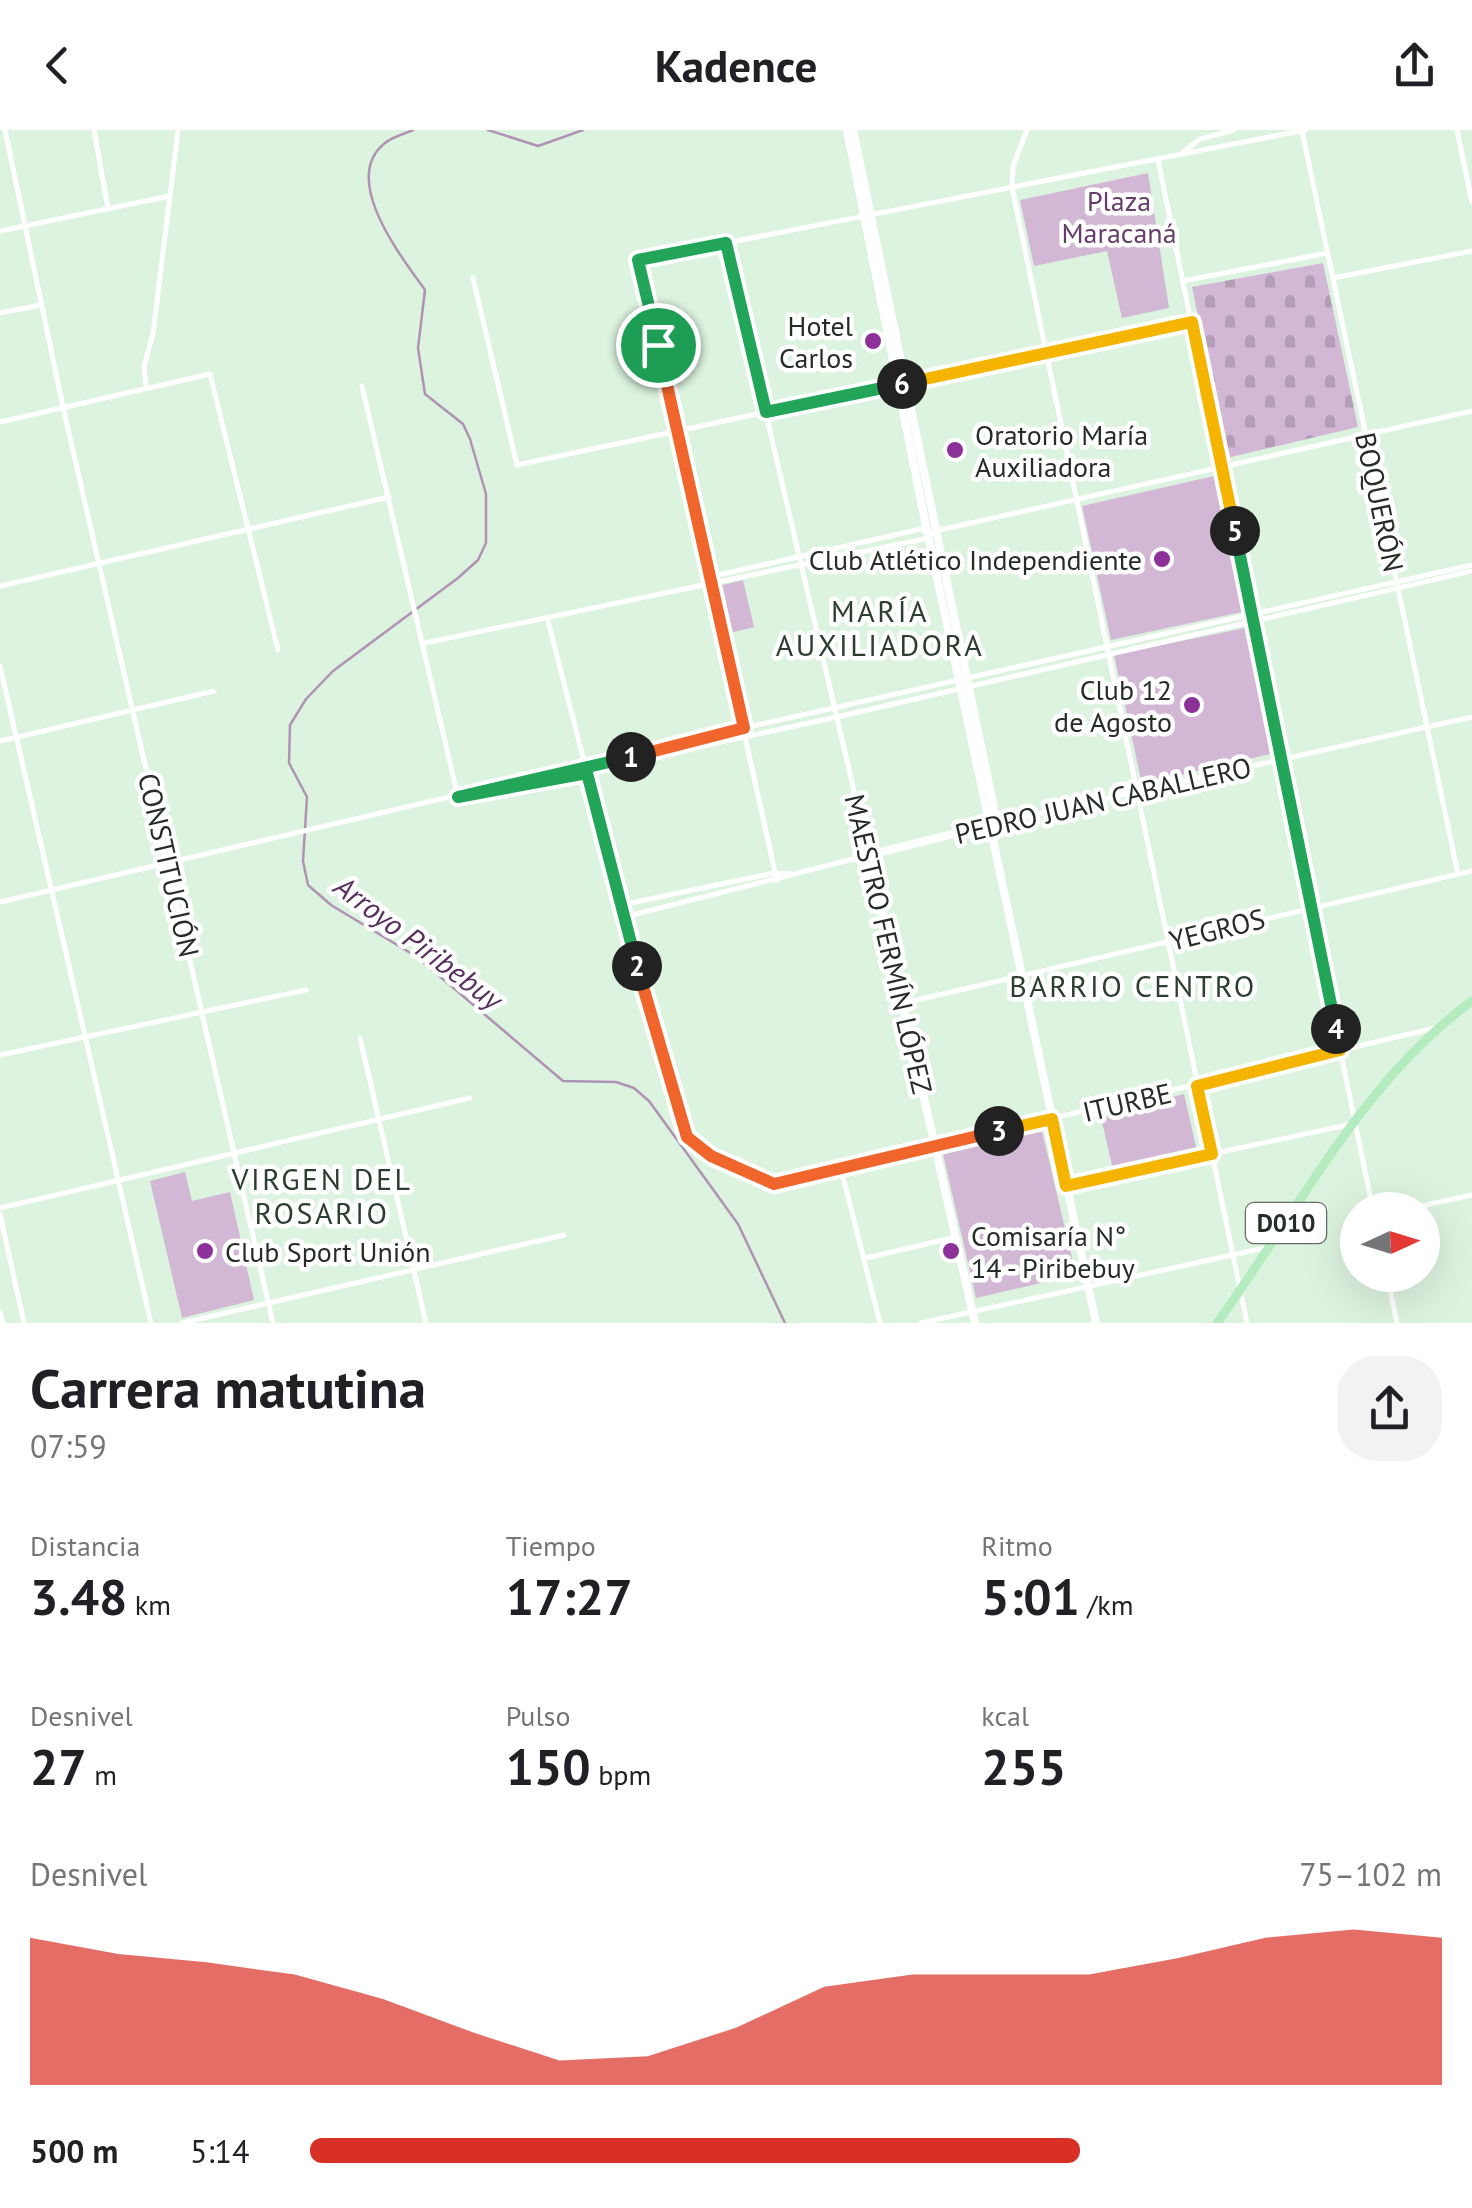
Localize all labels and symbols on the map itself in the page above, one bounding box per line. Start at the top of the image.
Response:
park label: Plaza Maracaná [1061,182,1177,251]
pin [616,303,701,388]
place label: Hotel Carlos [779,307,853,376]
marker: Hotel Carlos [862,330,884,352]
pin: 6 [877,359,927,409]
place label: Oratorio María Auxiliadora [975,416,1148,485]
street label: BOQUERÓN [1347,429,1413,575]
marker: Oratorio María Auxiliadora [944,439,966,461]
pin: 5 [1210,506,1260,556]
place label: Club Atlético Independiente [809,541,1142,578]
marker: Club Atlético Independiente [1151,548,1173,570]
district label: MARÍA AUXILIADORA [776,591,984,664]
place label: Club 12 de Agosto [1054,671,1172,740]
marker: Club 12 de Agosto [1181,694,1203,716]
pin: 1 [606,732,656,782]
street label: PEDRO JUAN CABALLERO [951,748,1255,852]
street label: CONSTITUCIÓN [130,769,208,961]
street label: MAESTRO FERMÍN LÓPEZ [837,791,941,1097]
water label: Arroyo Piribebuy [326,865,513,1019]
street label: YEGROS [1165,899,1269,959]
pin: 2 [612,941,662,991]
district label: BARRIO CENTRO [1009,966,1257,1005]
pin: 4 [1311,1004,1361,1054]
street label: ITURBE [1079,1074,1175,1130]
pin: 3 [974,1106,1024,1156]
district label: VIRGEN DEL ROSARIO [230,1159,413,1232]
north arrow [1340,1192,1440,1292]
road number: D010 [1246,1203,1326,1243]
place label: Comisaría N° 14 - Piribebuy [971,1217,1135,1286]
place label: Club Sport Unión [225,1233,431,1270]
marker: Club Sport Unión [194,1240,216,1262]
marker: Comisaría N° 14 - Piribebuy [940,1240,962,1262]

